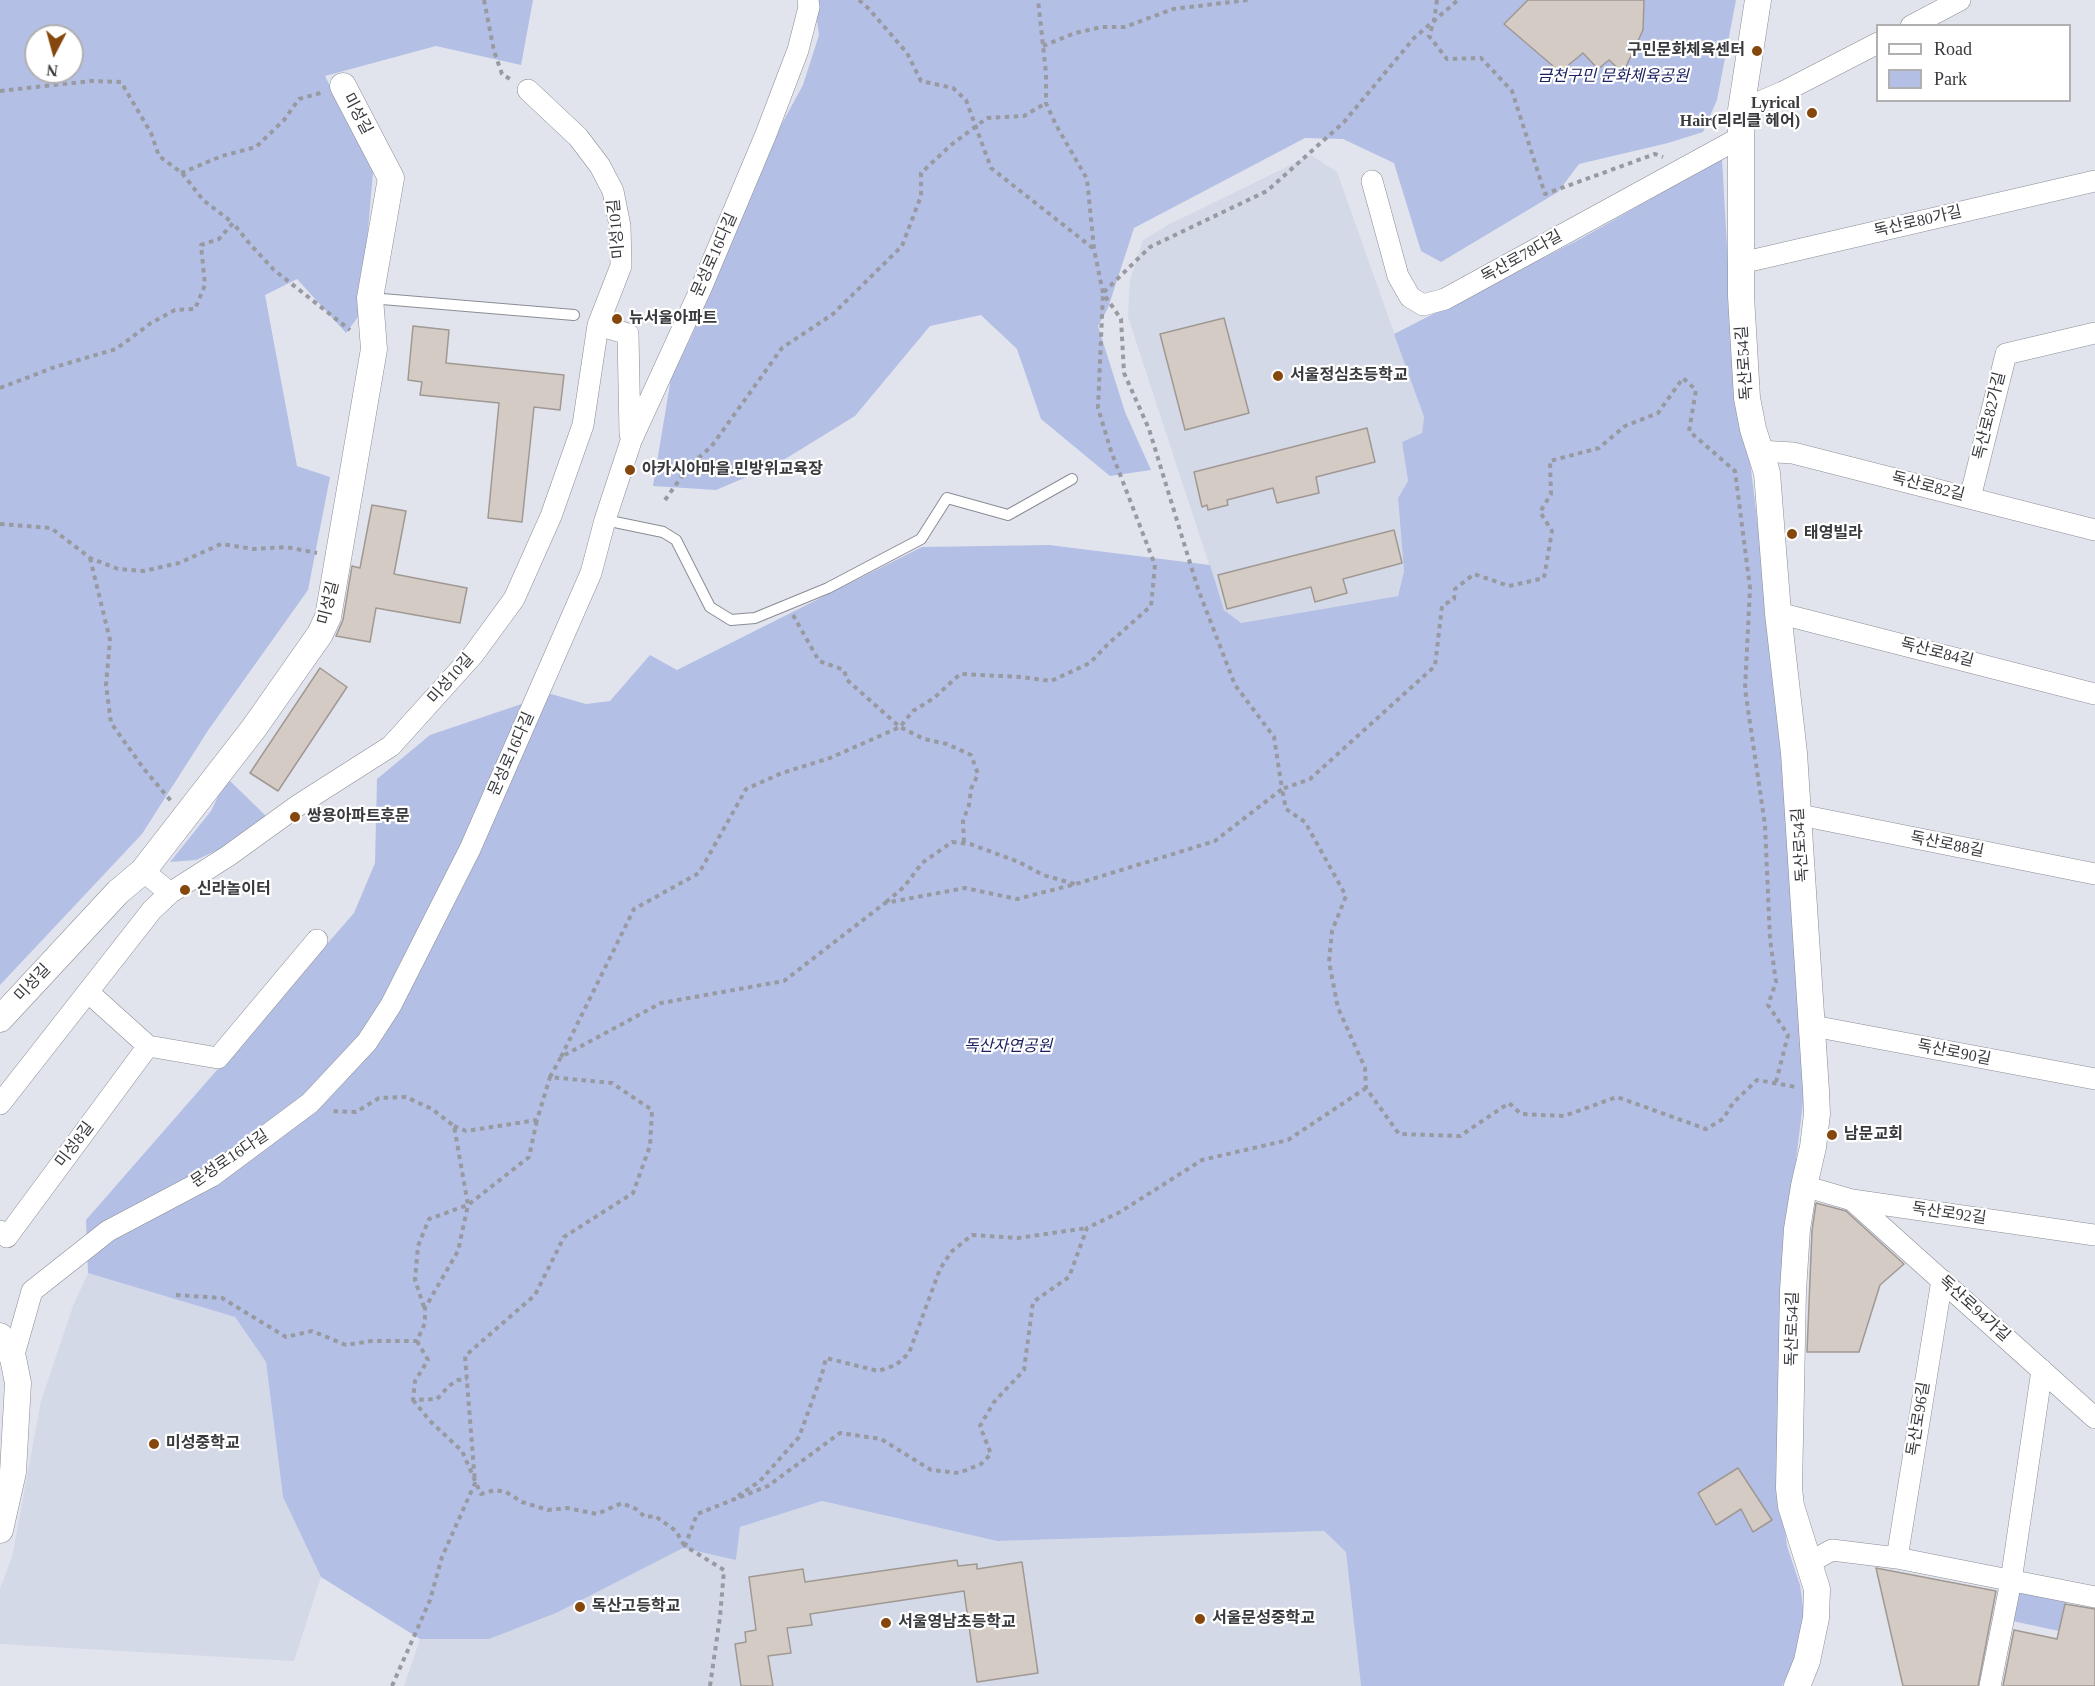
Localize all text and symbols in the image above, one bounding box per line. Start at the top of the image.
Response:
north arrow [24,24,84,84]
legend [1876,24,2071,102]
text: Road [1934,39,1972,59]
place label: 구민문화체육센터 [1627,41,1745,61]
marker: 구민문화체육센터 [1750,44,1764,58]
text: N [46,61,59,79]
park label: 금천구민 문화체육공원 [1537,67,1689,87]
text: Park [1934,69,1967,89]
street label: 미성길 [338,90,376,138]
place label: Lyrical Hair(리리클 헤어) [1680,94,1800,132]
marker: Lyrical Hair(리리클 헤어) [1805,106,1819,120]
street label: 미성10길 [605,198,629,260]
street label: 독산로80가길 [1872,203,1964,241]
street label: 문성로16다길 [688,210,742,300]
street label: 독산로78다길 [1478,227,1566,287]
place label: 뉴서울아파트 [629,309,717,329]
marker: 뉴서울아파트 [610,312,624,326]
street label: 독산로54길 [1733,325,1757,401]
place label: 서울정심초등학교 [1290,366,1408,386]
marker: 서울정심초등학교 [1271,369,1285,383]
street label: 독산로82가길 [1970,370,2010,462]
place label: 아카시아마을.민방위교육장 [642,460,823,480]
marker: 아카시아마을.민방위교육장 [623,463,637,477]
street label: 독산로82길 [1889,469,1967,505]
place label: 태영빌라 [1804,524,1863,544]
marker: 태영빌라 [1785,527,1799,541]
street label: 미성길 [314,579,344,627]
street label: 독산로84길 [1898,635,1976,671]
street label: 미성10길 [424,650,478,708]
street label: 문성로16다길 [485,709,539,799]
place label: 쌍용아파트후문 [307,807,410,827]
street label: 독산로54길 [1789,807,1813,883]
marker: 쌍용아파트후문 [288,810,302,824]
street label: 독산로88길 [1908,828,1986,862]
place label: 신라놀이터 [197,880,271,900]
marker: 신라놀이터 [178,883,192,897]
street label: 미성길 [11,960,55,1006]
street label: 독산로90길 [1915,1036,1993,1070]
park label: 독산자연공원 [964,1037,1052,1057]
street label: 미성8길 [52,1118,98,1172]
place label: 남문교회 [1844,1125,1903,1145]
street label: 문성로16다길 [187,1126,273,1192]
marker: 남문교회 [1825,1128,1839,1142]
street label: 독산로92길 [1911,1199,1987,1229]
street label: 독산로94가길 [1934,1272,2014,1346]
street label: 독산로54길 [1783,1291,1803,1367]
street label: 독산로96길 [1904,1381,1934,1457]
place label: 미성중학교 [166,1434,240,1454]
marker: 미성중학교 [147,1437,161,1451]
place label: 독산고등학교 [592,1597,680,1617]
marker: 독산고등학교 [573,1600,587,1614]
place label: 서울문성중학교 [1212,1609,1315,1629]
marker: 서울문성중학교 [1193,1612,1207,1626]
place label: 서울영남초등학교 [898,1613,1016,1633]
marker: 서울영남초등학교 [879,1616,893,1630]

